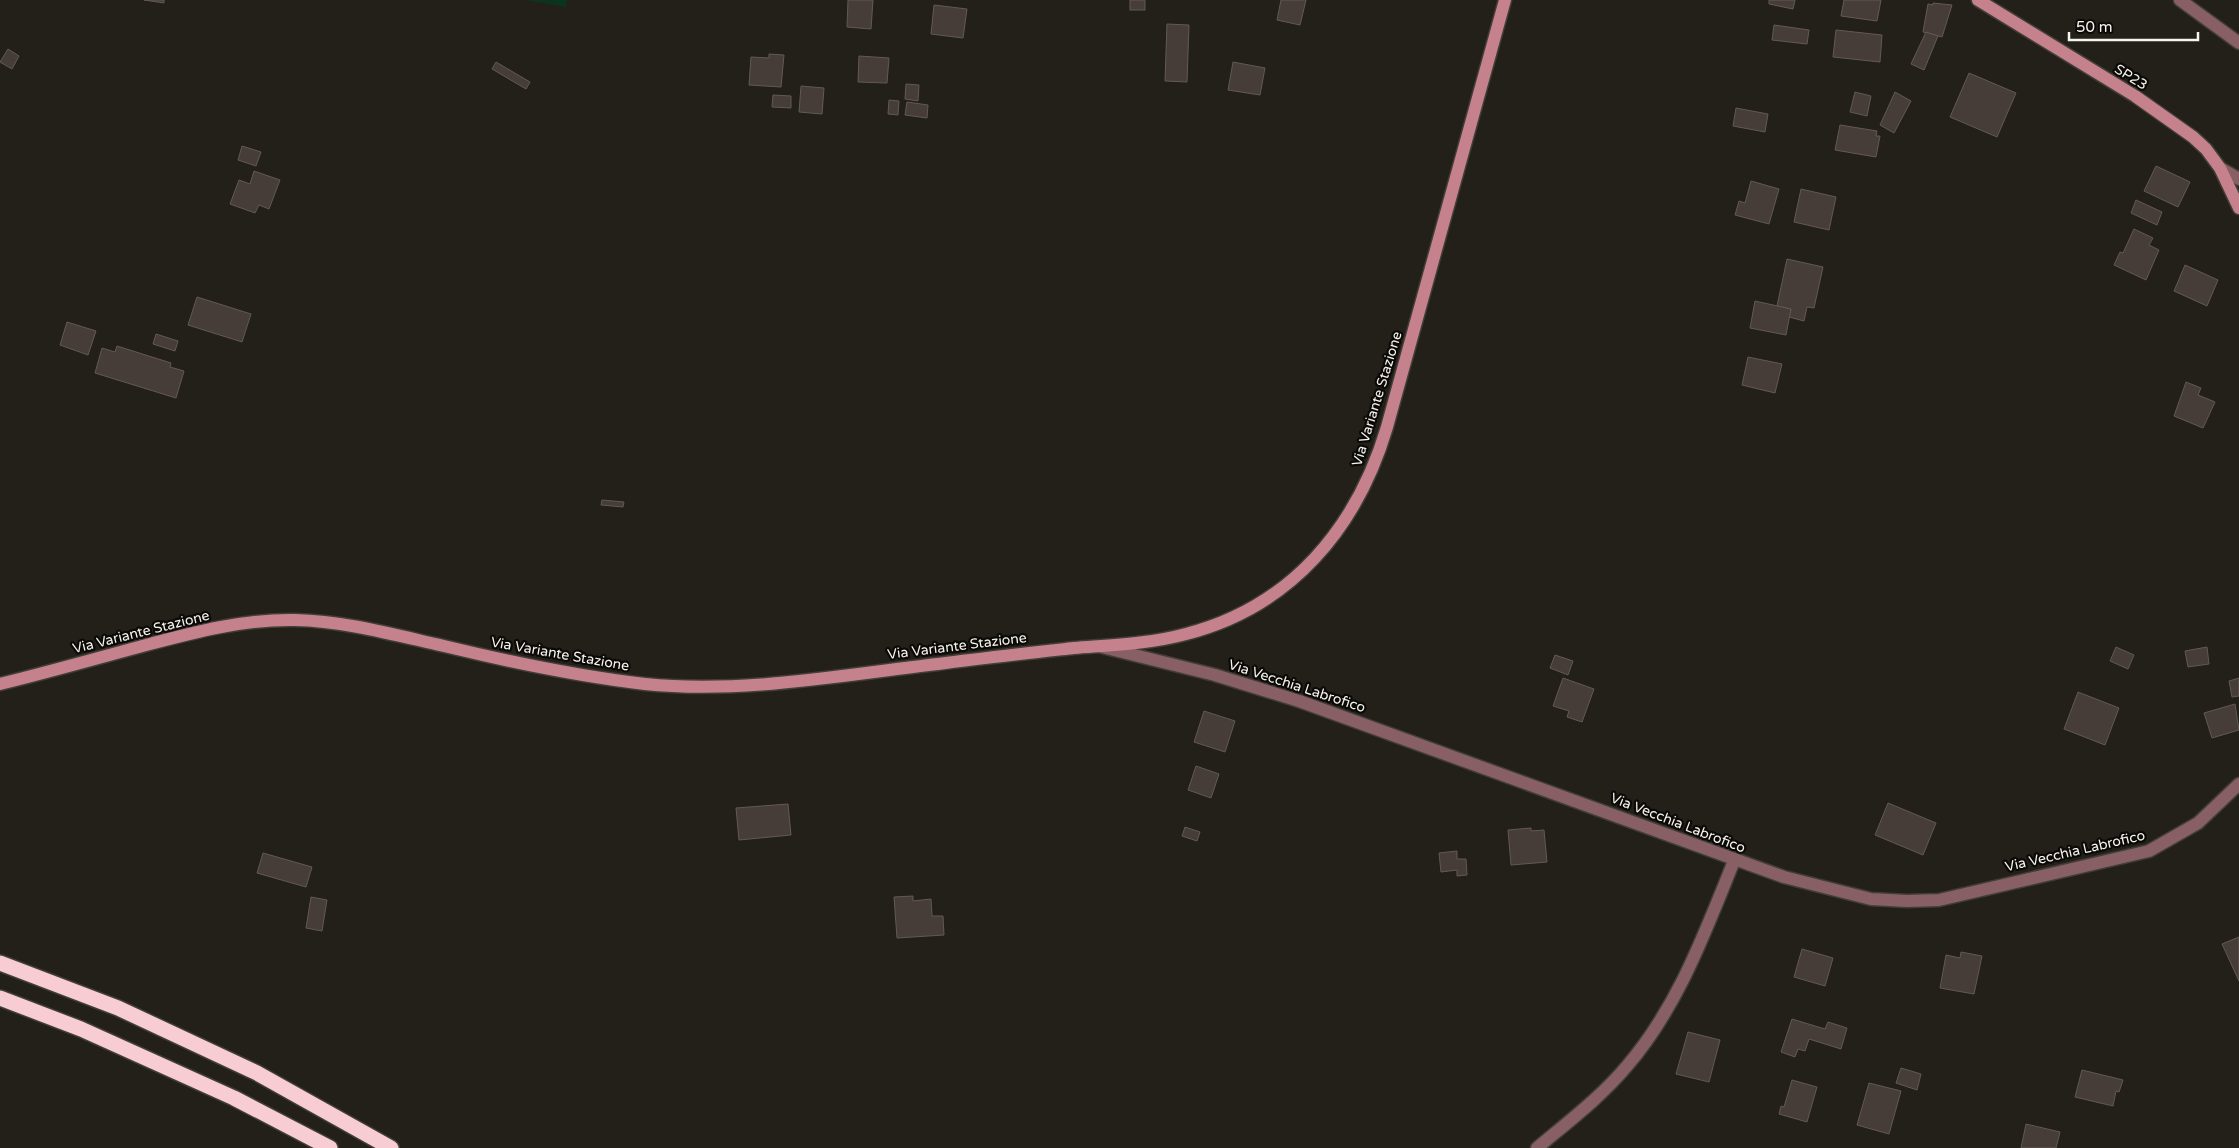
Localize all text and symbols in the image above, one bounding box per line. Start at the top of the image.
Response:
scale bar [2069,10,2198,42]
text: 50 m [2076,18,2113,36]
street label: SP23 [2111,60,2151,94]
street label: Via Variante Stazione [1348,329,1406,469]
street label: Via Variante Stazione [71,607,211,657]
street label: Via Variante Stazione [886,629,1028,663]
street label: Via Variante Stazione [489,633,631,675]
street label: Via Vecchia Labrofico [1226,656,1368,716]
street label: Via Vecchia Labrofico [1608,789,1748,857]
street label: Via Vecchia Labrofico [2003,827,2147,875]

